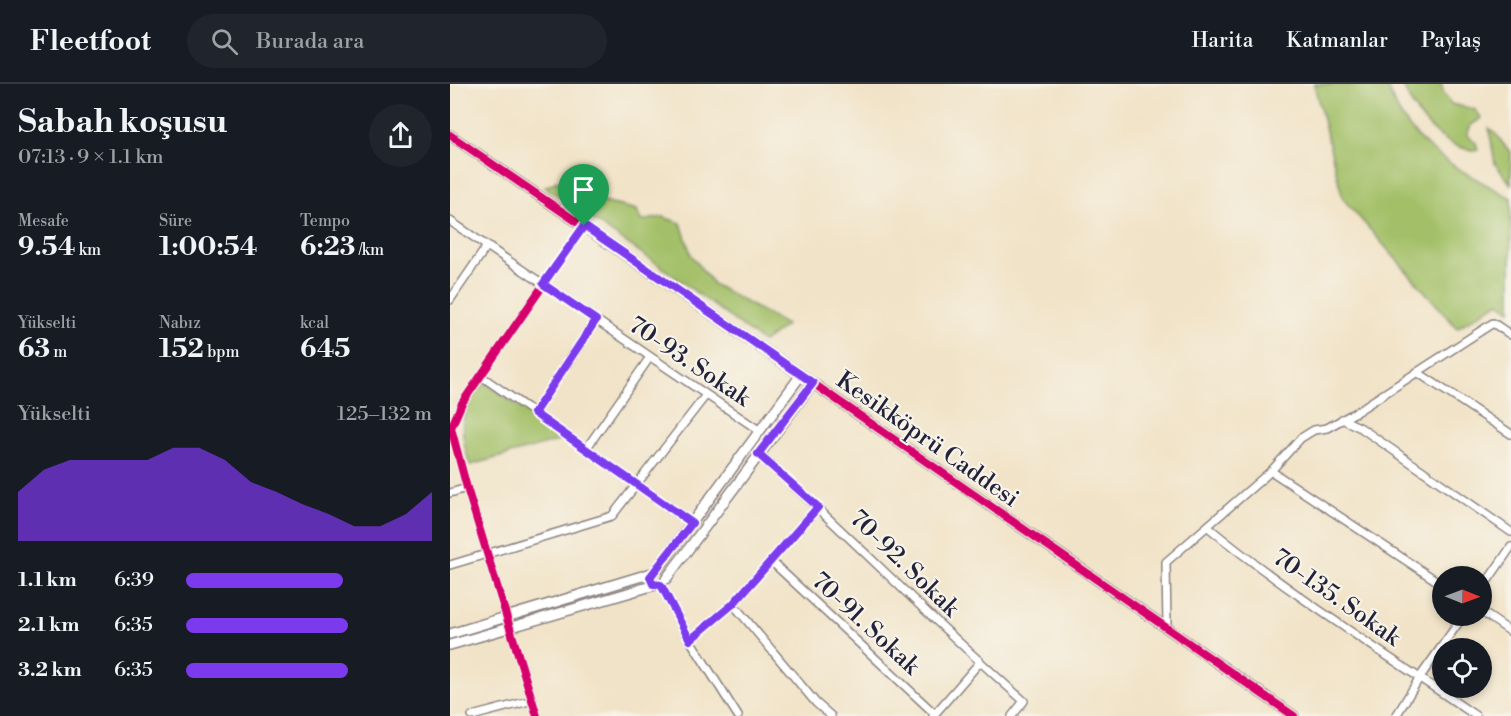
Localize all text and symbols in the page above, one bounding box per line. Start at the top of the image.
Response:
search box [187,14,607,68]
text: Fleetfoot [30,24,151,59]
icon: search [208,25,241,58]
text: Burada ara [256,28,364,55]
text: Harita [1191,28,1253,54]
text: Katmanlar [1286,28,1388,54]
text: Paylaş [1421,28,1481,54]
text: Sabah koşusu [18,102,227,143]
button: share [369,104,432,167]
text: 07:13 · 9 × 1.1 km [18,145,163,170]
pin [558,164,609,226]
icon: arrive [567,173,600,206]
text: Mesafe [18,211,69,231]
text: Süre [159,211,192,231]
text: Tempo [300,211,350,231]
text: 9.54 [18,231,75,263]
text: 1:00:54 [159,231,258,263]
text: 6:23 [300,231,355,263]
text: km [75,240,101,260]
text: /km [355,240,384,260]
street label: 70-93. Sokak [623,310,757,414]
text: Yükselti [18,313,76,333]
text: Nabız [159,313,201,333]
text: kcal [300,313,329,333]
text: 63 [18,333,50,365]
text: 152 [159,333,204,365]
text: 645 [300,333,350,365]
text: m [50,342,67,362]
text: bpm [204,342,240,362]
street label: Kesikköprü Caddesi [830,366,1025,514]
text: Yükselti [18,402,91,427]
text: 125–132 m [337,402,432,427]
street label: 70-92. Sokak [843,504,966,624]
street label: 70-135. Sokak [1267,543,1407,654]
street label: 70-91. Sokak [805,566,927,682]
north arrow [1432,566,1492,626]
map controls [1432,566,1492,698]
text: 1.1 km [18,568,77,593]
text: 6:39 [114,568,154,593]
text: 2.1 km [18,613,80,638]
text: 6:35 [114,613,153,638]
button: locate [1432,638,1492,698]
text: 3.2 km [18,658,82,683]
text: 6:35 [114,658,153,683]

